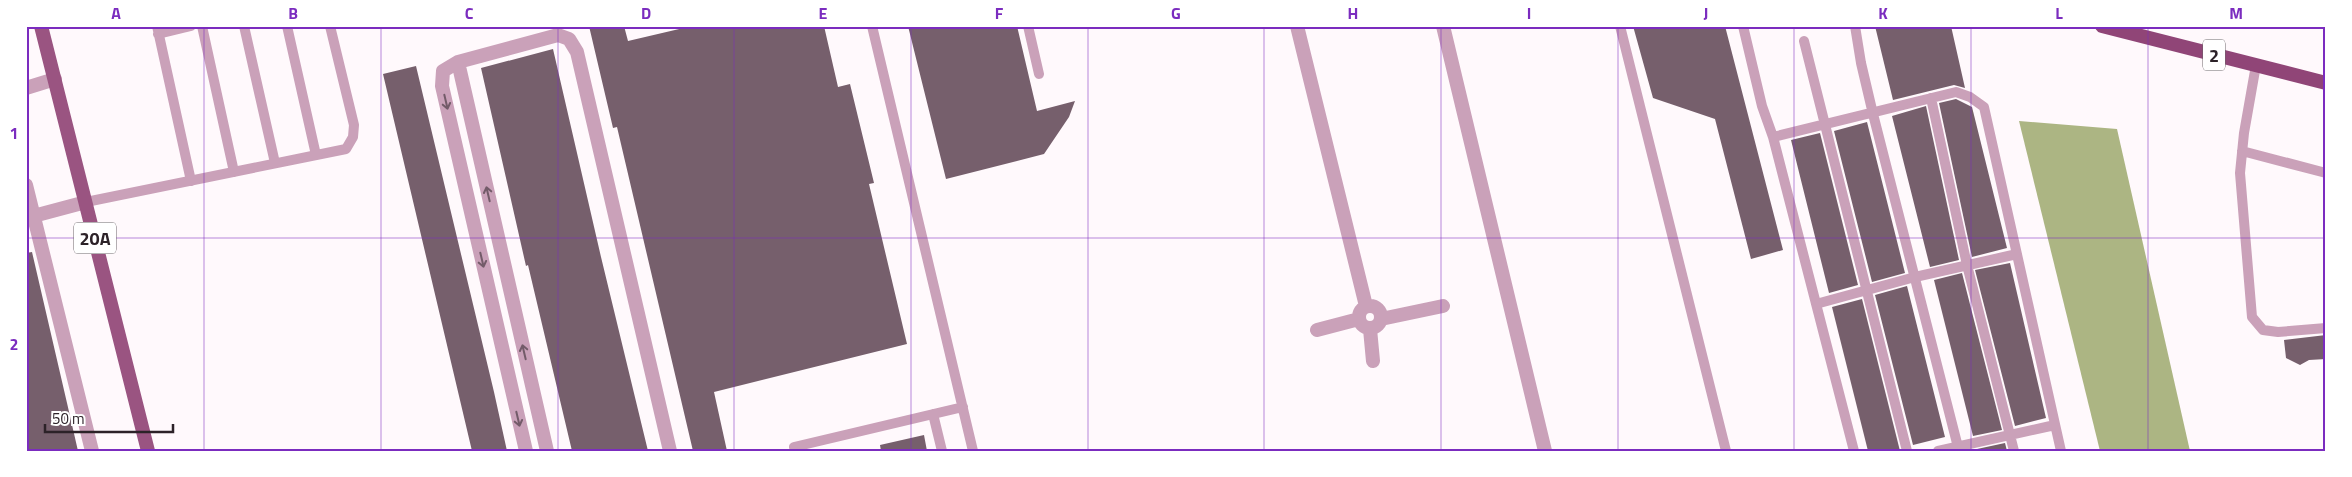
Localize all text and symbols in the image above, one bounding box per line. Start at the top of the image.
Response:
text: A [111,1,121,25]
text: B [288,1,298,25]
text: C [465,1,474,25]
text: D [641,1,651,25]
text: E [819,1,828,25]
text: F [995,1,1004,25]
text: G [1171,1,1181,25]
text: H [1348,1,1358,25]
text: I [1527,1,1531,25]
text: J [1704,1,1708,25]
text: K [1878,1,1888,25]
text: L [2055,1,2063,25]
text: M [2229,1,2243,25]
road number: 2 [2203,40,2225,70]
one-way arrow [442,93,451,109]
text: 1 [10,121,18,145]
one-way arrow [483,186,492,202]
road number: 20A [74,222,116,254]
one-way arrow [478,252,487,268]
text: 2 [10,332,18,356]
one-way arrow [519,345,528,361]
scale bar [45,402,172,434]
text: 50 m [52,407,85,430]
one-way arrow [514,410,523,426]

